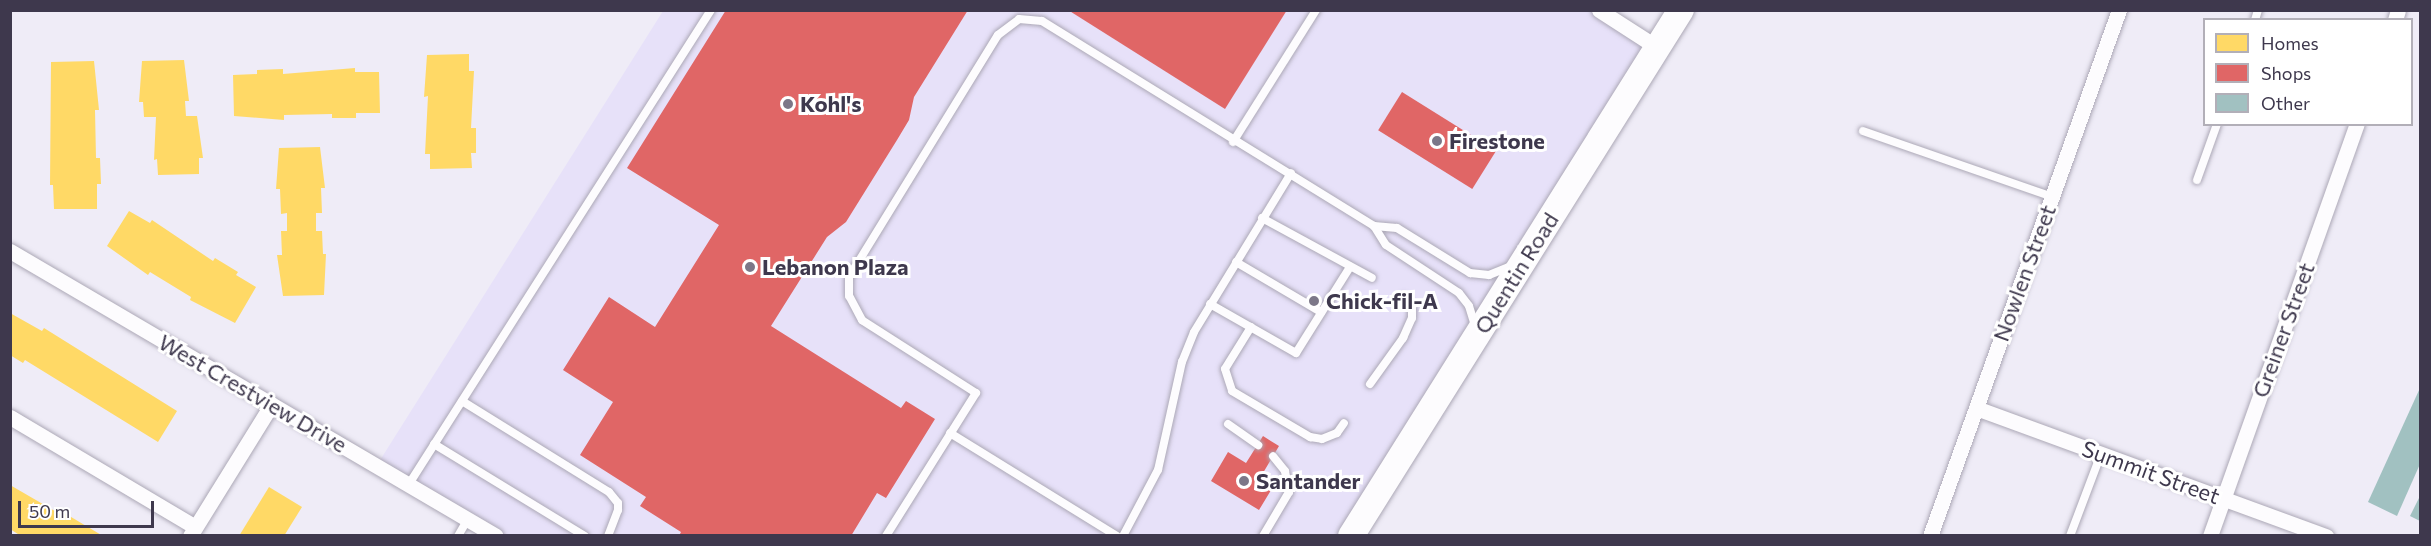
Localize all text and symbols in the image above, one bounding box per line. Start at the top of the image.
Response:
legend [2203,18,2413,126]
text: Homes [2261,32,2319,54]
text: Shops [2261,62,2311,84]
place label: Kohl's [800,91,862,117]
text: Other [2261,92,2310,114]
marker: Kohl's [781,97,795,111]
place label: Firestone [1449,128,1545,154]
marker: Firestone [1430,134,1444,148]
street label: Nowlen Street [1987,201,2061,345]
street label: Quentin Road [1468,208,1564,338]
place label: Lebanon Plaza [762,254,909,280]
street label: Greiner Street [2246,259,2320,401]
marker: Lebanon Plaza [743,260,757,274]
place label: Chick-fil-A [1326,288,1438,314]
marker: Chick-fil-A [1307,294,1321,308]
street label: West Crestview Drive [154,328,352,458]
street label: Summit Street [2079,435,2223,509]
place label: Santander [1256,468,1361,494]
marker: Santander [1237,474,1251,488]
scale bar [21,489,158,527]
text: 50 m [29,500,70,522]

